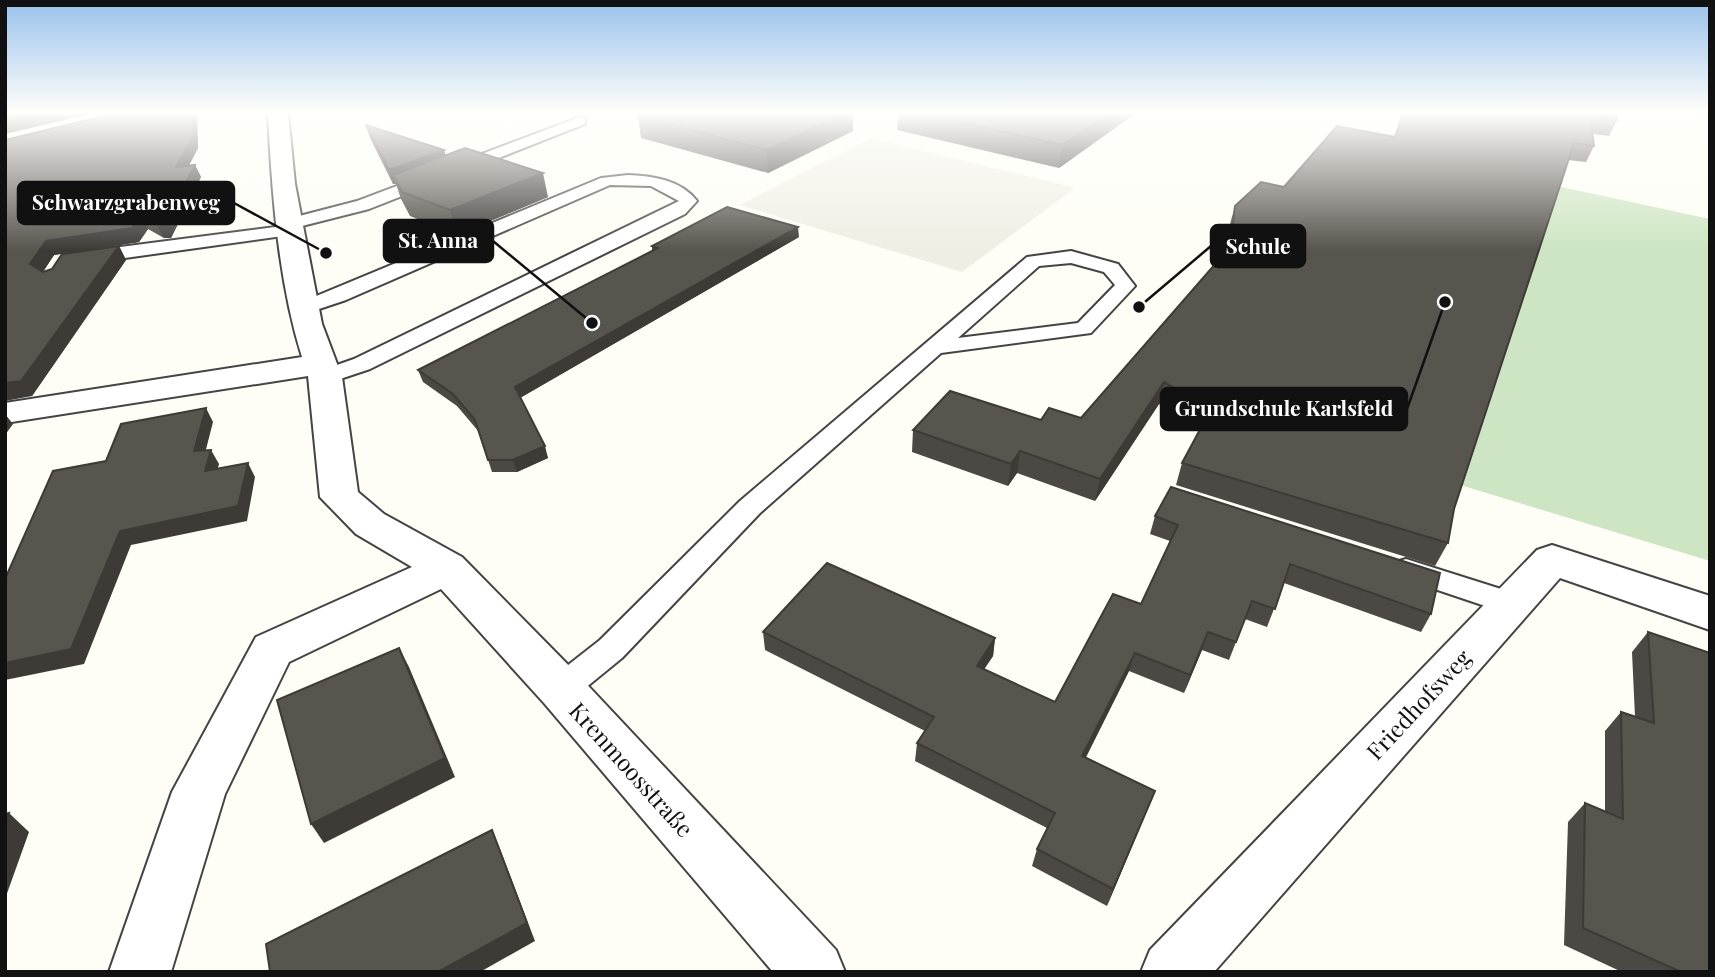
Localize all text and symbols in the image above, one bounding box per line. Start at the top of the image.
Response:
callout: Schwarzgrabenweg [18,182,234,224]
text: Schwarzgrabenweg [32,187,221,215]
callout: St. Anna [384,220,493,262]
text: St. Anna [398,225,478,253]
callout: Schule [1211,225,1305,267]
text: Schule [1225,231,1291,259]
callout: Grundschule Karlsfeld [1161,388,1407,430]
text: Grundschule Karlsfeld [1175,393,1394,421]
street label: Friedhofsweg [1359,642,1477,766]
street label: Krenmoosstraße [563,695,701,843]

